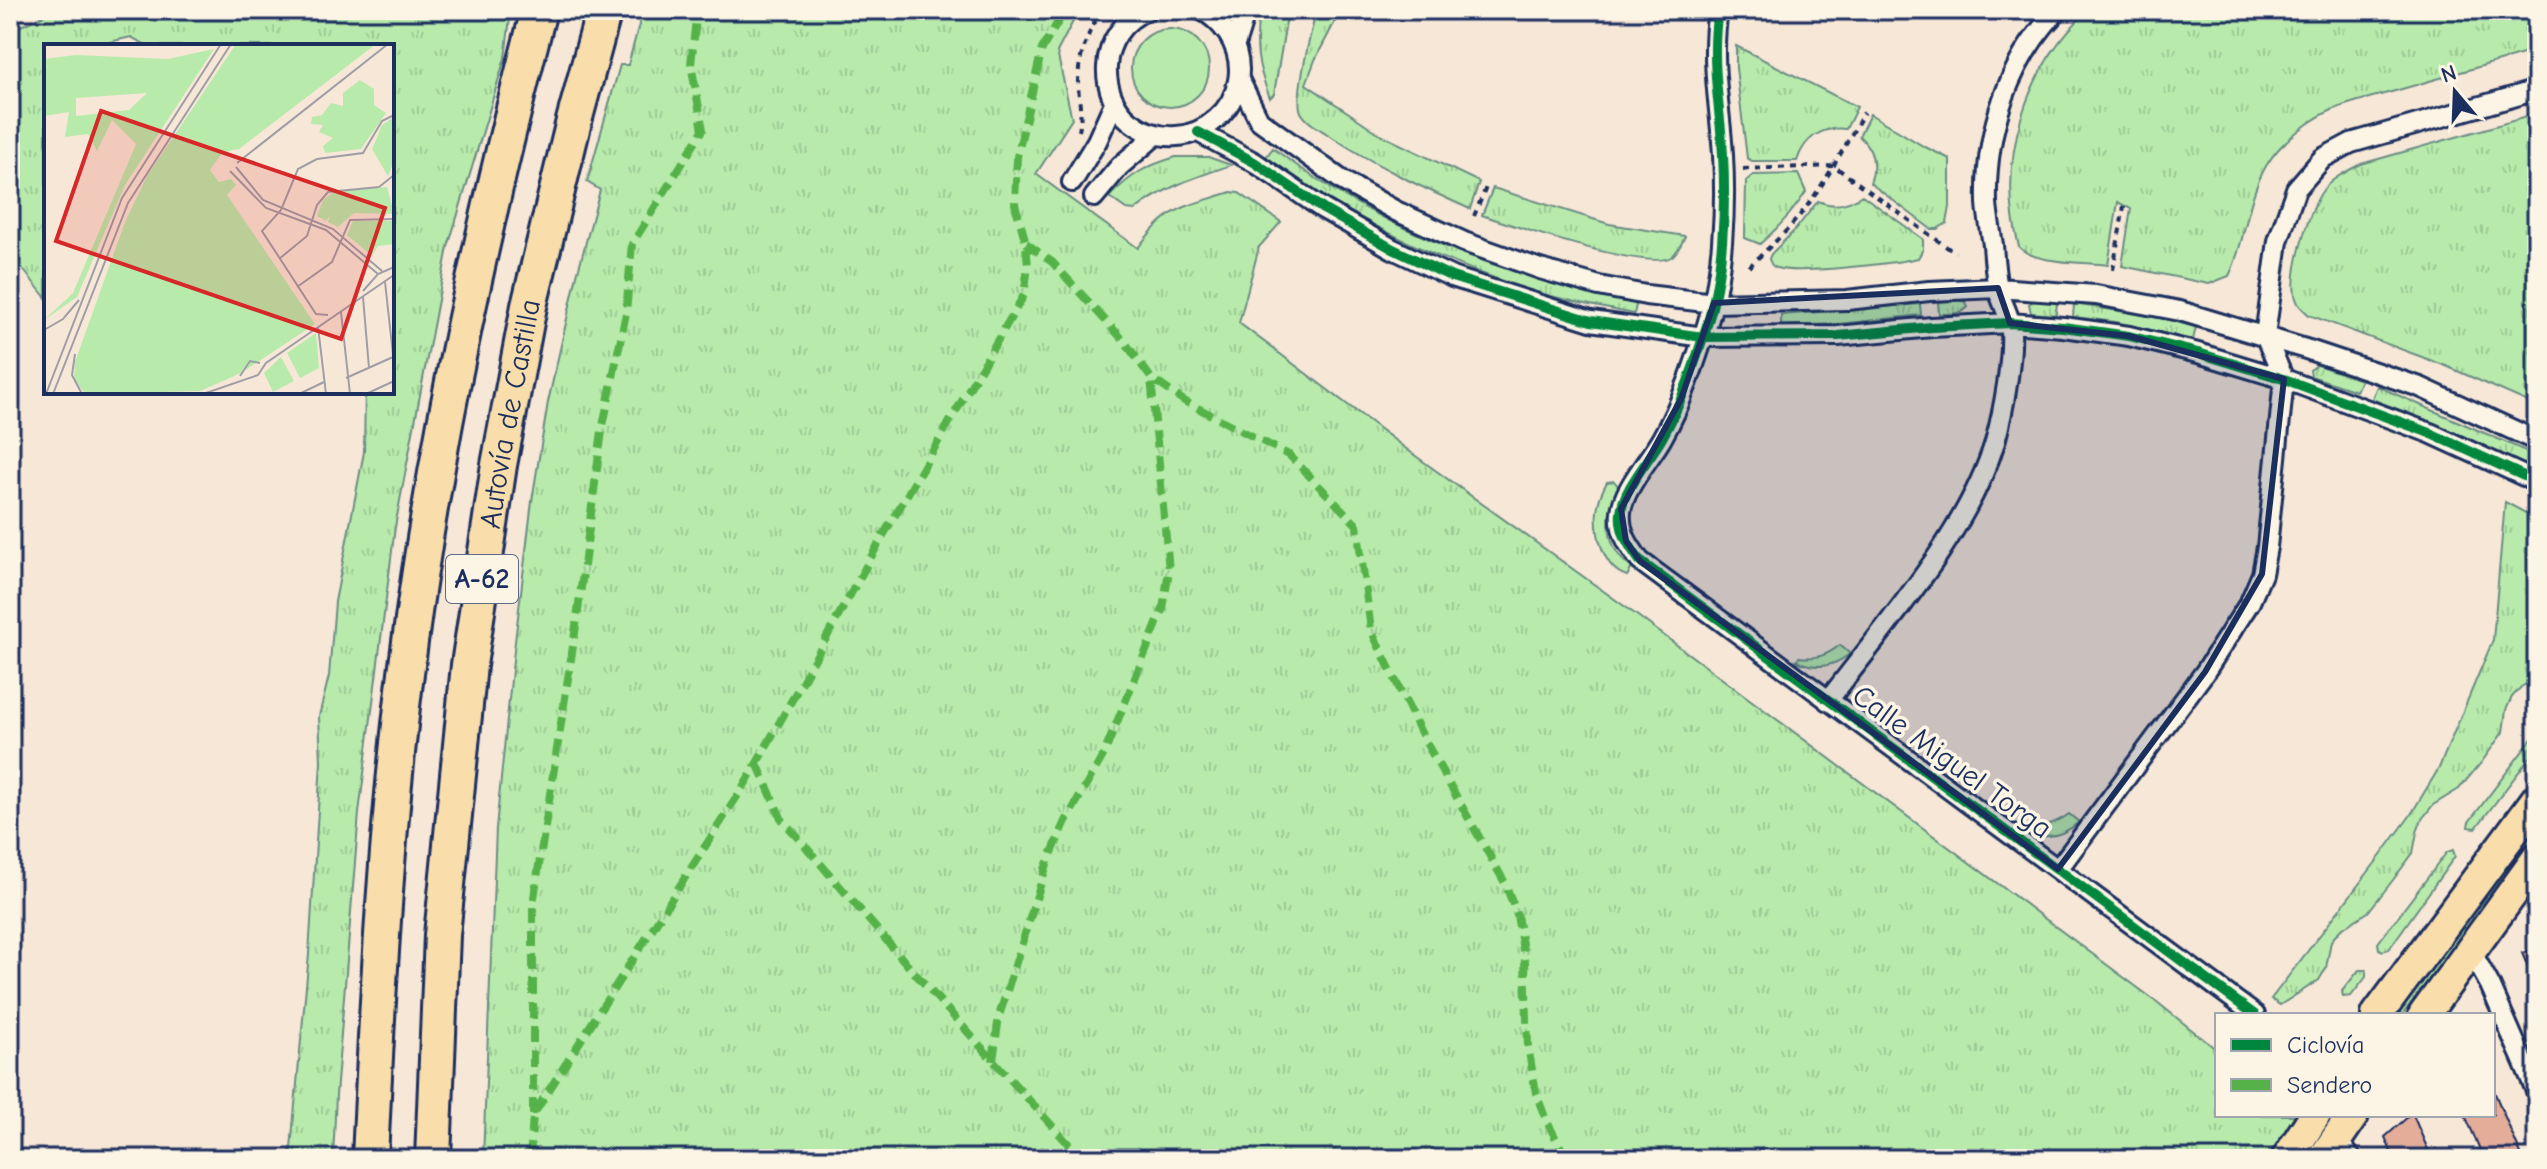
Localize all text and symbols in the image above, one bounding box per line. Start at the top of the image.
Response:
inset map [44,44,394,394]
north arrow [2415,52,2495,132]
text: N [2438,59,2460,89]
street label: Autovía de Castilla [472,296,547,531]
road number: A-62 [446,555,518,603]
street label: Calle Miguel Torga [1845,678,2059,846]
legend [2215,1013,2495,1117]
text: Ciclovía [2287,1031,2364,1059]
text: Sendero [2287,1071,2372,1099]

